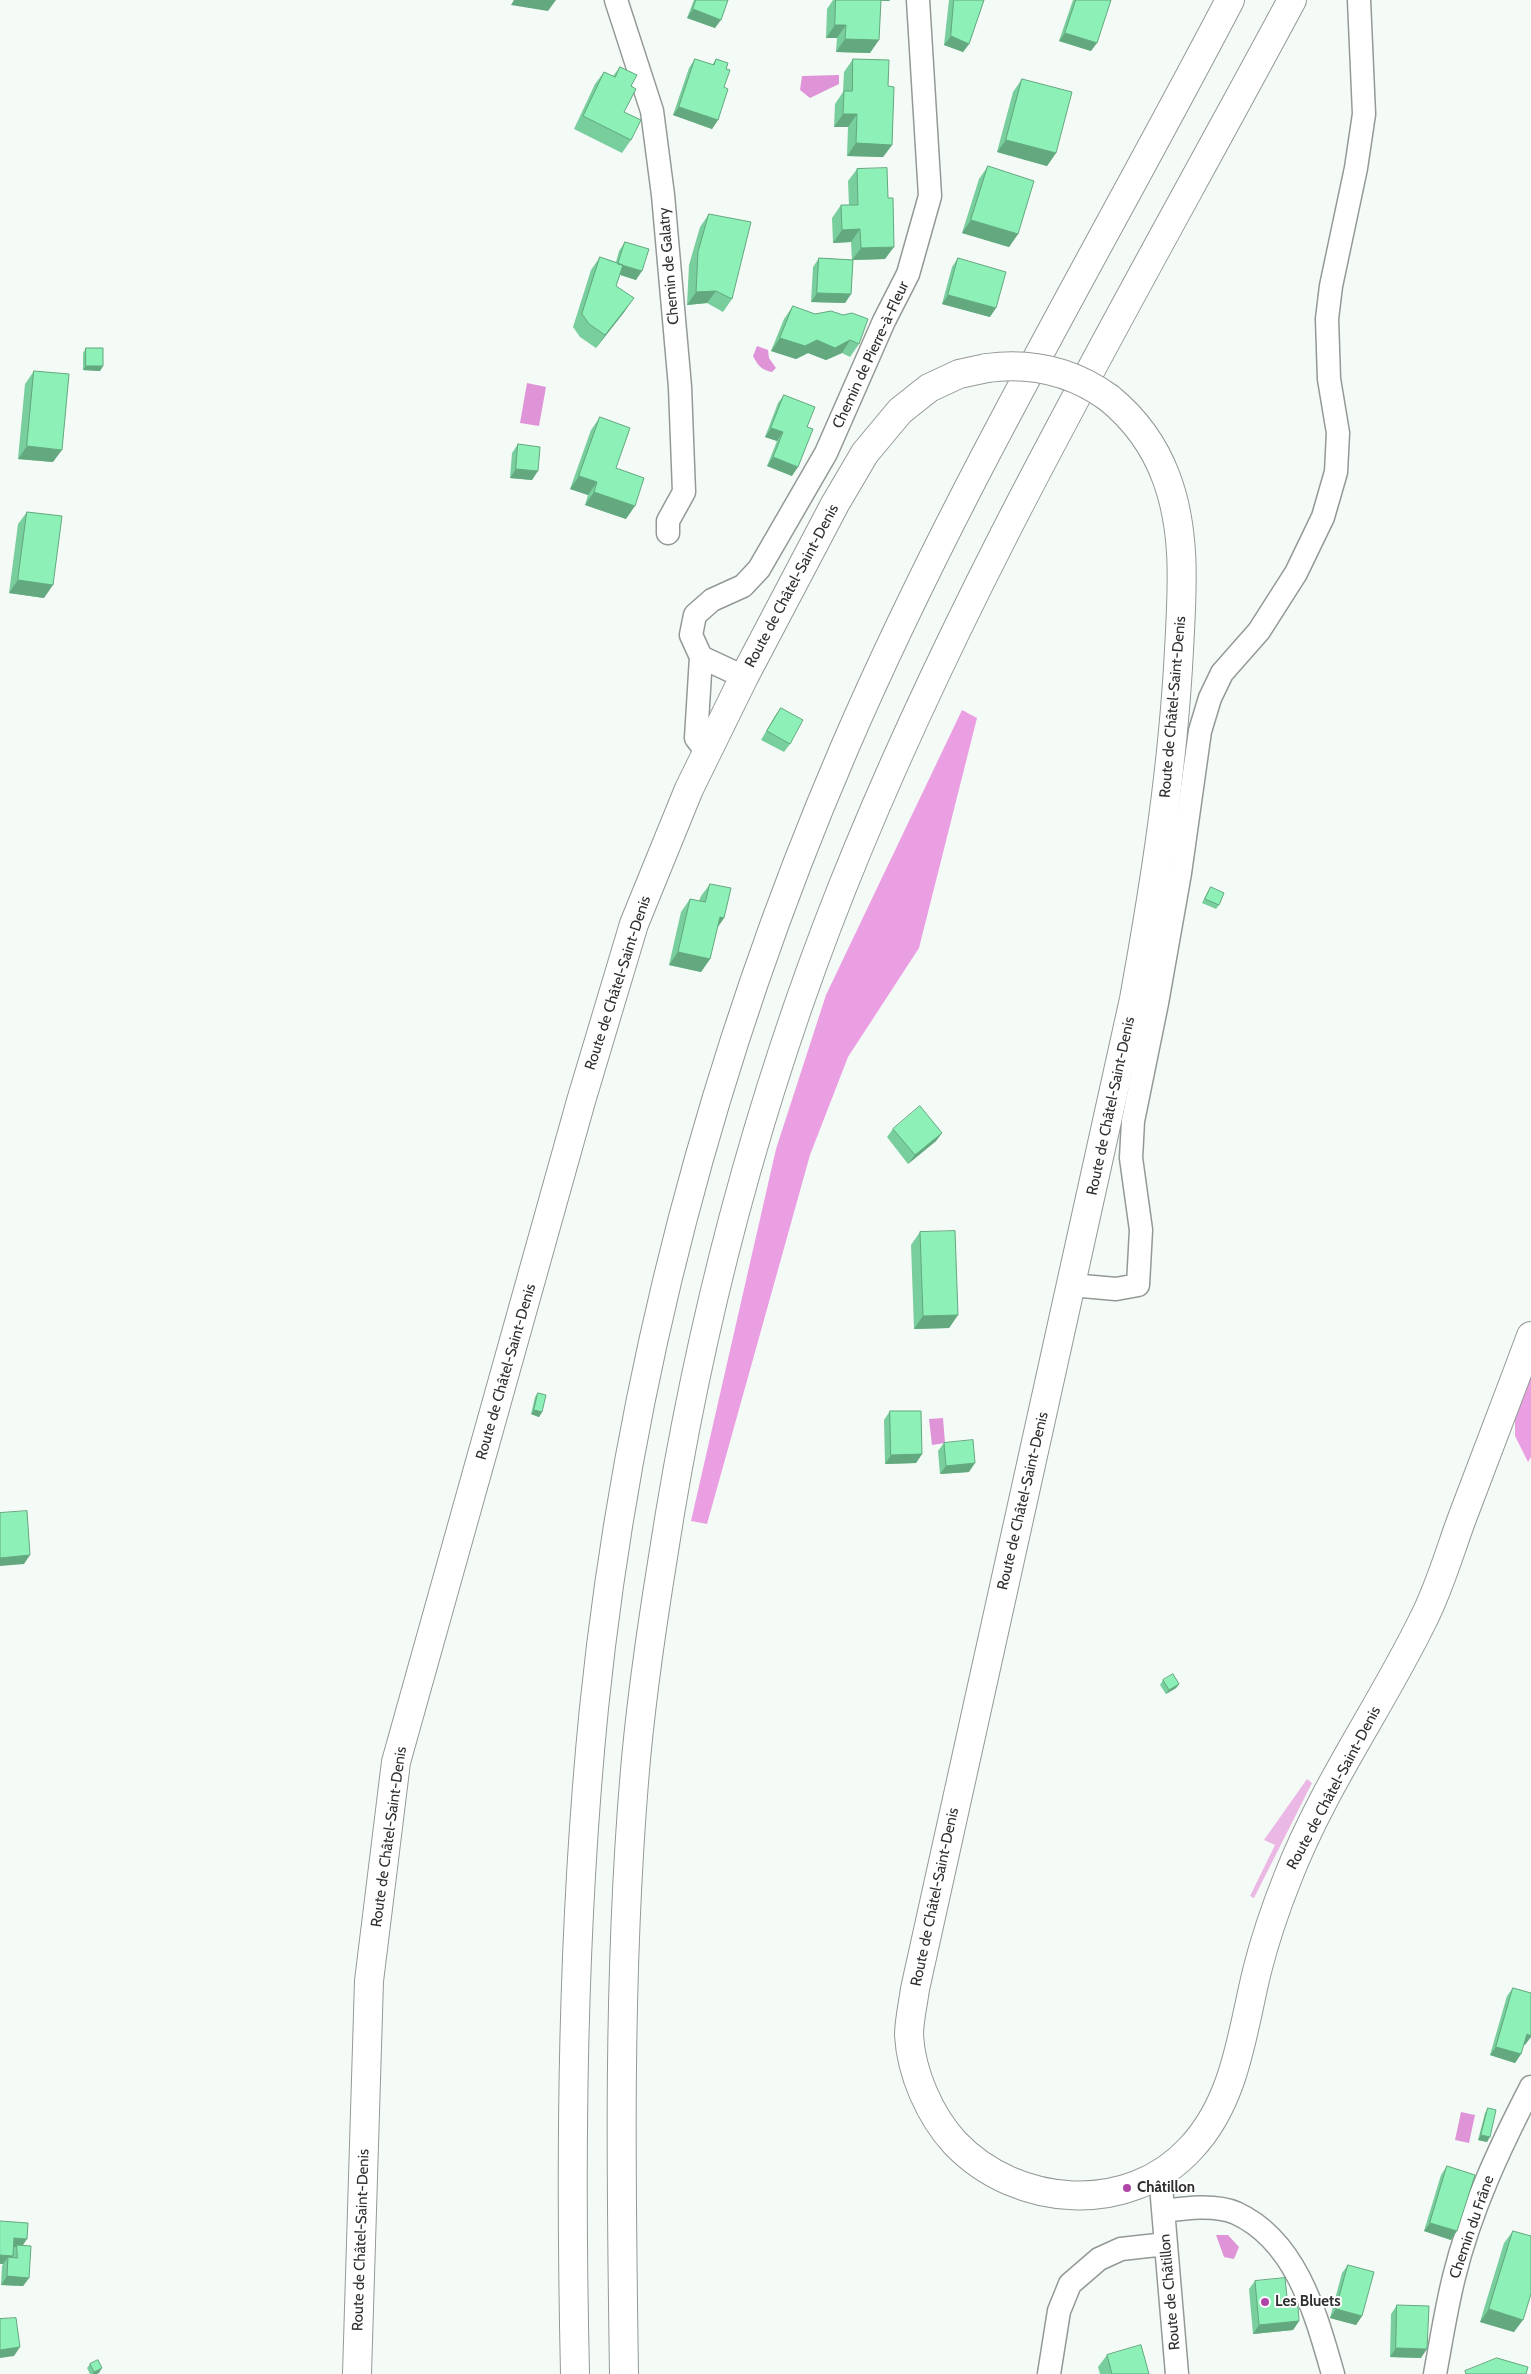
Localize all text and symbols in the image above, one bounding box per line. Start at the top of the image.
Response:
street label: Chemin de Galatry [655,207,683,325]
street label: Chemin de Pierre-à-Fleur [829,279,913,431]
street label: Route de Châtel-Saint-Denis [741,501,843,671]
street label: Route de Châtel-Saint-Denis [1156,615,1190,799]
street label: Route de Châtel-Saint-Denis [581,894,655,1072]
street label: Route de Châtel-Saint-Denis [1083,1015,1139,1197]
street label: Route de Châtel-Saint-Denis [472,1282,540,1462]
street label: Route de Châtel-Saint-Denis [994,1410,1052,1592]
street label: Route de Châtel-Saint-Denis [1283,1703,1385,1873]
street label: Route de Châtel-Saint-Denis [367,1746,411,1928]
street label: Route de Châtel-Saint-Denis [907,1806,963,1988]
street label: Route de Châtel-Saint-Denis [349,2149,373,2331]
street label: Chemin du Frâne [1446,2173,1498,2281]
place label: Châtillon [1137,2179,1195,2197]
marker: Châtillon [1121,2182,1133,2194]
street label: Route de Châtillon [1156,2233,1184,2351]
place label: Les Bluets [1275,2293,1341,2311]
marker: Les Bluets [1259,2296,1271,2308]

